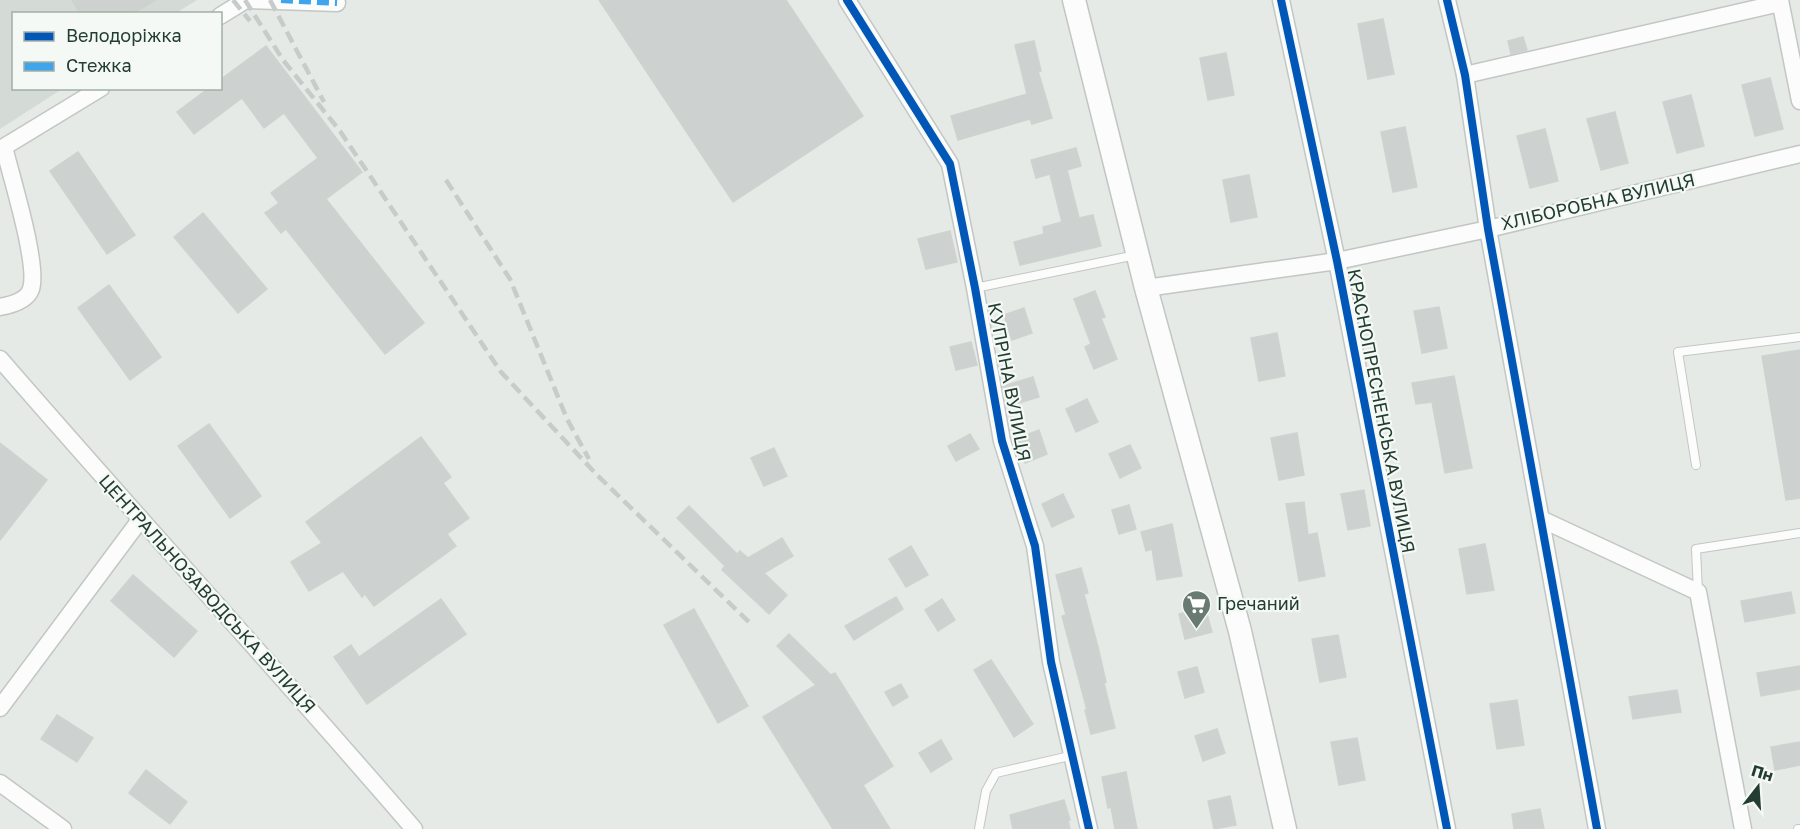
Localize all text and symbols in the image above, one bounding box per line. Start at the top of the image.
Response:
legend [12,12,222,90]
text: Велодоріжка [66,24,182,46]
text: Стежка [66,54,132,76]
street label: ХЛІБОРОБНА ВУЛИЦЯ [1499,168,1697,234]
street label: КРАСНОПРЕСНЕНСЬКА ВУЛИЦЯ [1344,267,1420,555]
street label: КУПРІНА ВУЛИЦЯ [984,301,1036,463]
street label: ЦЕНТРАЛЬНОЗАВОДСЬКА ВУЛИЦЯ [95,469,321,717]
supermarket icon: Гречаний [1180,588,1212,630]
place label: Гречаний [1217,592,1300,614]
north arrow [1728,757,1788,817]
text: Пн [1749,760,1776,785]

